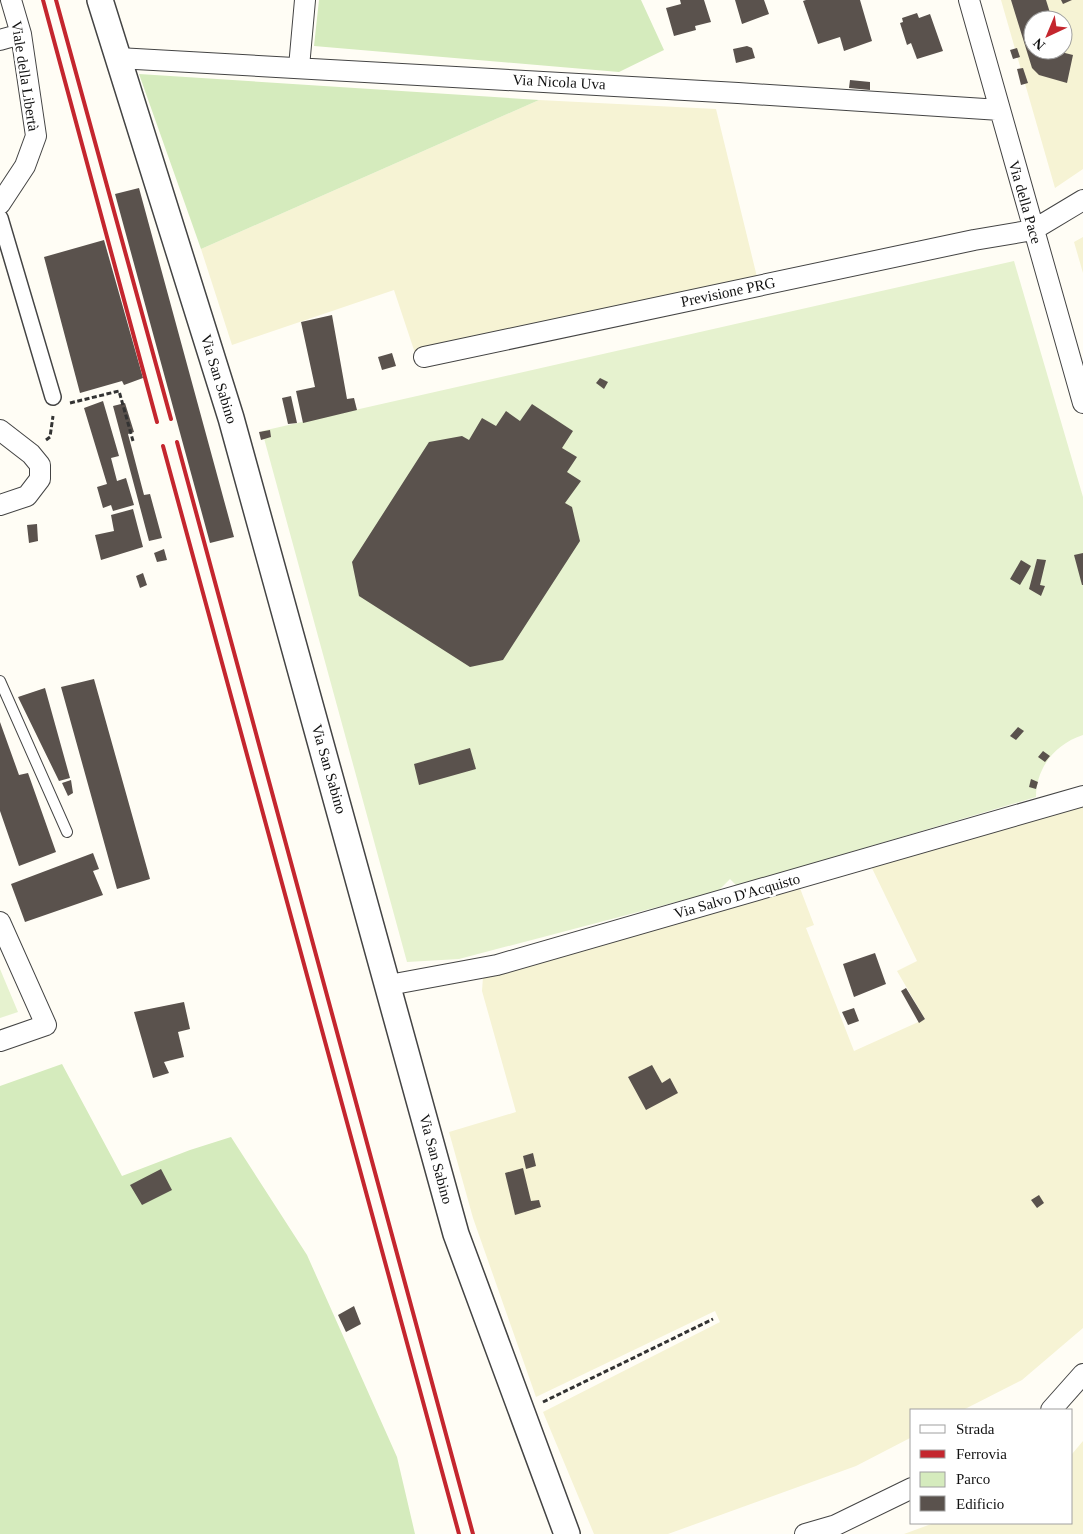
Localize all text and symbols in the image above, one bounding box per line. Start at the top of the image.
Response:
north arrow [1023,10,1073,60]
street label: Viale della Libertà [8,20,42,133]
text: N [1030,35,1048,53]
street label: Via Nicola Uva [512,72,606,92]
street label: Via della Pace [1005,159,1045,246]
street label: Previsione PRG [679,274,777,310]
street label: Via San Sabino [198,332,240,426]
street label: Via San Sabino [309,722,349,816]
street label: Via Salvo D'Acquisto [672,870,802,922]
street label: Via San Sabino [416,1112,456,1206]
legend [910,1409,1073,1524]
text: Strada [956,1421,995,1437]
text: Ferrovia [956,1446,1007,1462]
text: Parco [956,1471,990,1487]
text: Edificio [956,1496,1004,1512]

